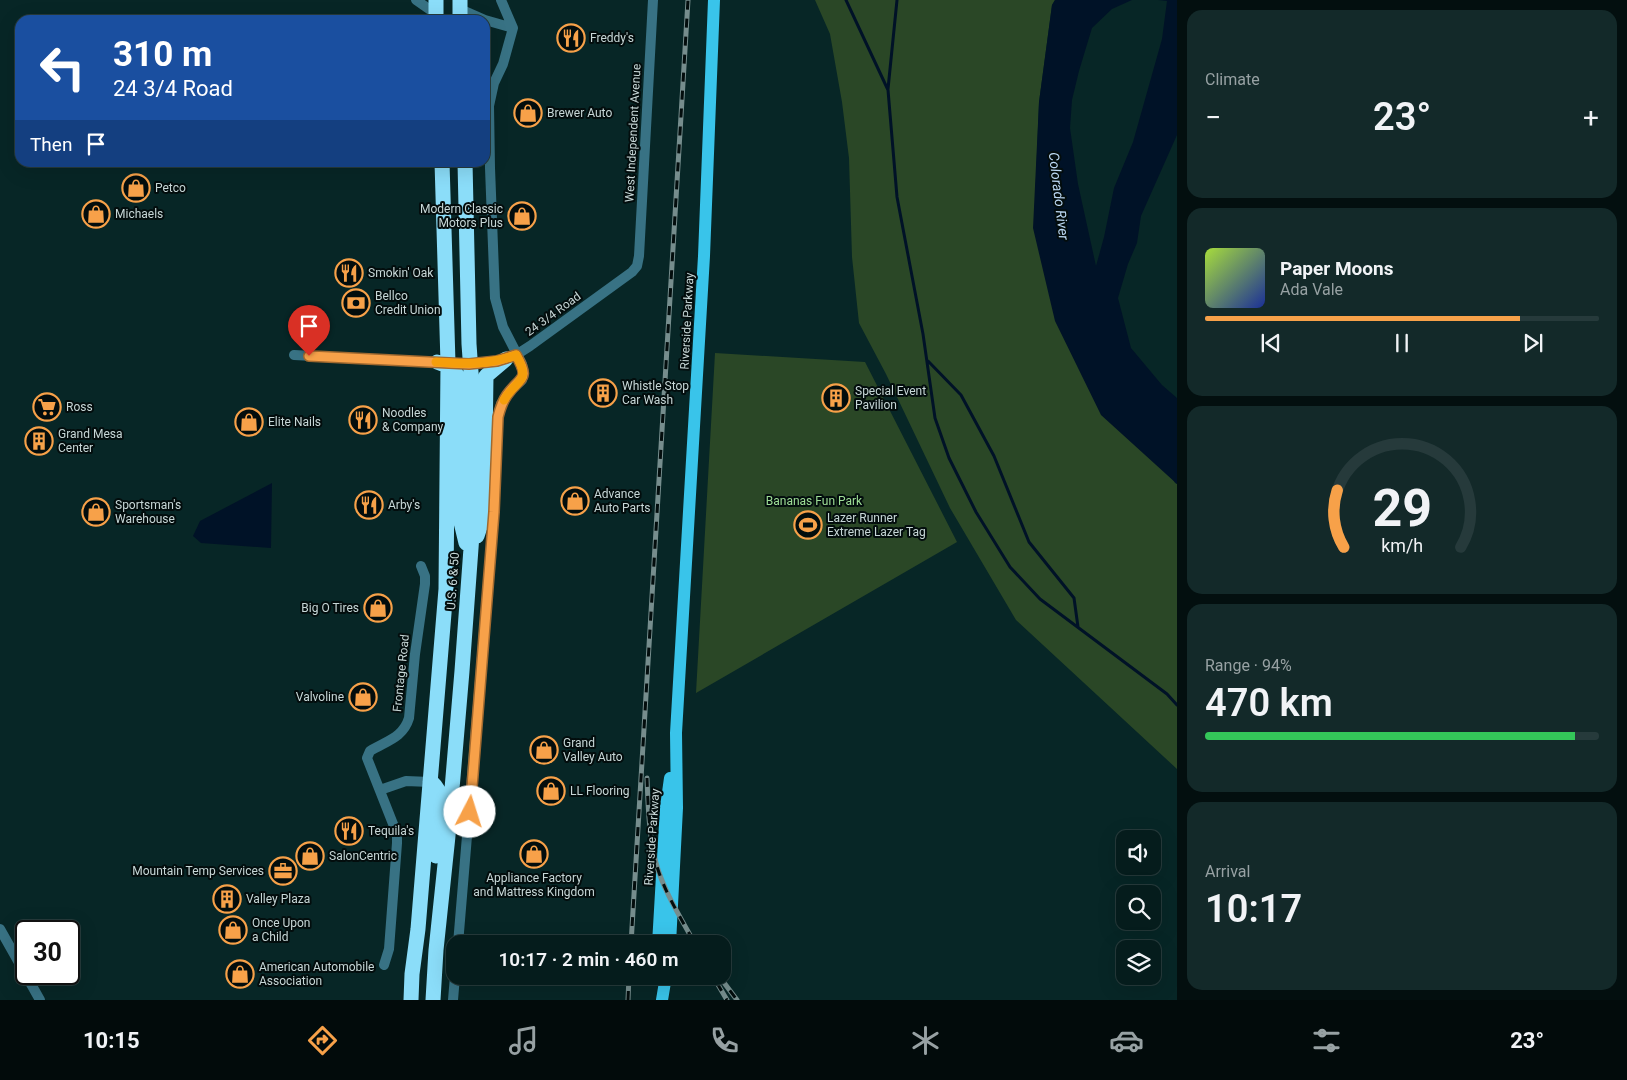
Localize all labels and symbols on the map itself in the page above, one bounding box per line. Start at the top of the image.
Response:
restaurant icon: Freddy's [556,23,586,53]
place label: Freddy's [590,31,634,45]
street label: West Independent Avenue [622,63,644,203]
shop icon: Brewer Auto [513,98,543,128]
place label: Brewer Auto [547,106,612,120]
water label: Colorado River [1046,151,1072,241]
shop icon: Petco [121,173,151,203]
place label: Petco [155,181,186,195]
shop icon: Michaels [81,199,111,229]
shop icon: Modern Classic Motors Plus [507,201,537,231]
place label: Modern Classic Motors Plus [420,202,503,230]
place label: Michaels [115,207,163,221]
restaurant icon: Smokin' Oak [334,258,364,288]
place label: Smokin' Oak [368,266,434,280]
street label: Riverside Parkway [677,272,697,370]
bank icon: Bellco Credit Union [341,288,371,318]
place label: Bellco Credit Union [375,289,441,317]
street label: 24 3/4 Road [522,289,584,339]
pin [288,305,330,356]
building icon: Whistle Stop Car Wash [588,378,618,408]
place label: Whistle Stop Car Wash [622,379,689,407]
building icon: Special Event Pavilion [821,383,851,413]
place label: Special Event Pavilion [855,384,926,412]
supermarket icon: Ross [32,392,62,422]
place label: Ross [66,400,93,414]
restaurant icon: Noodles & Company [348,405,378,435]
place label: Noodles & Company [382,406,444,434]
shop icon: Elite Nails [234,407,264,437]
place label: Elite Nails [268,415,321,429]
building icon: Grand Mesa Center [24,426,54,456]
place label: Grand Mesa Center [58,427,122,455]
shop icon: Advance Auto Parts [560,486,590,516]
place label: Advance Auto Parts [594,487,651,515]
restaurant icon: Arby's [354,490,384,520]
park label: Bananas Fun Park [766,494,863,508]
shop icon: Sportsman's Warehouse [81,497,111,527]
place label: Sportsman's Warehouse [115,498,181,526]
place label: Arby's [388,498,420,512]
sports icon: Lazer Runner Extreme Lazer Tag [793,510,823,540]
place label: Lazer Runner Extreme Lazer Tag [827,511,926,539]
street label: U.S. 6 & 50 [444,551,462,610]
shop icon: Big O Tires [363,593,393,623]
place label: Big O Tires [301,601,359,615]
street label: Frontage Road [390,633,412,713]
shop icon: Valvoline [348,682,378,712]
place label: Valvoline [296,690,344,704]
shop icon: Grand Valley Auto [529,735,559,765]
place label: Grand Valley Auto [563,736,623,764]
shop icon: LL Flooring [536,776,566,806]
place label: LL Flooring [570,784,630,798]
position arrow [443,785,495,837]
street label: Riverside Parkway [642,788,662,886]
restaurant icon: Tequila's [334,816,364,846]
place label: Tequila's [368,824,414,838]
shop icon: Appliance Factory and Mattress Kingdom [519,839,549,869]
shop icon: SalonCentric [295,841,325,871]
place label: SalonCentric [329,849,397,863]
office icon: Mountain Temp Services [268,856,298,886]
place label: Mountain Temp Services [132,864,264,878]
place label: Appliance Factory and Mattress Kingdom [473,871,595,899]
building icon: Valley Plaza [212,884,242,914]
place label: Valley Plaza [246,892,310,906]
shop icon: Once Upon a Child [218,915,248,945]
place label: Once Upon a Child [252,916,311,944]
speed limit sign: 30 [15,920,80,985]
shop icon: American Automobile Association [225,959,255,989]
place label: American Automobile Association [259,960,374,988]

